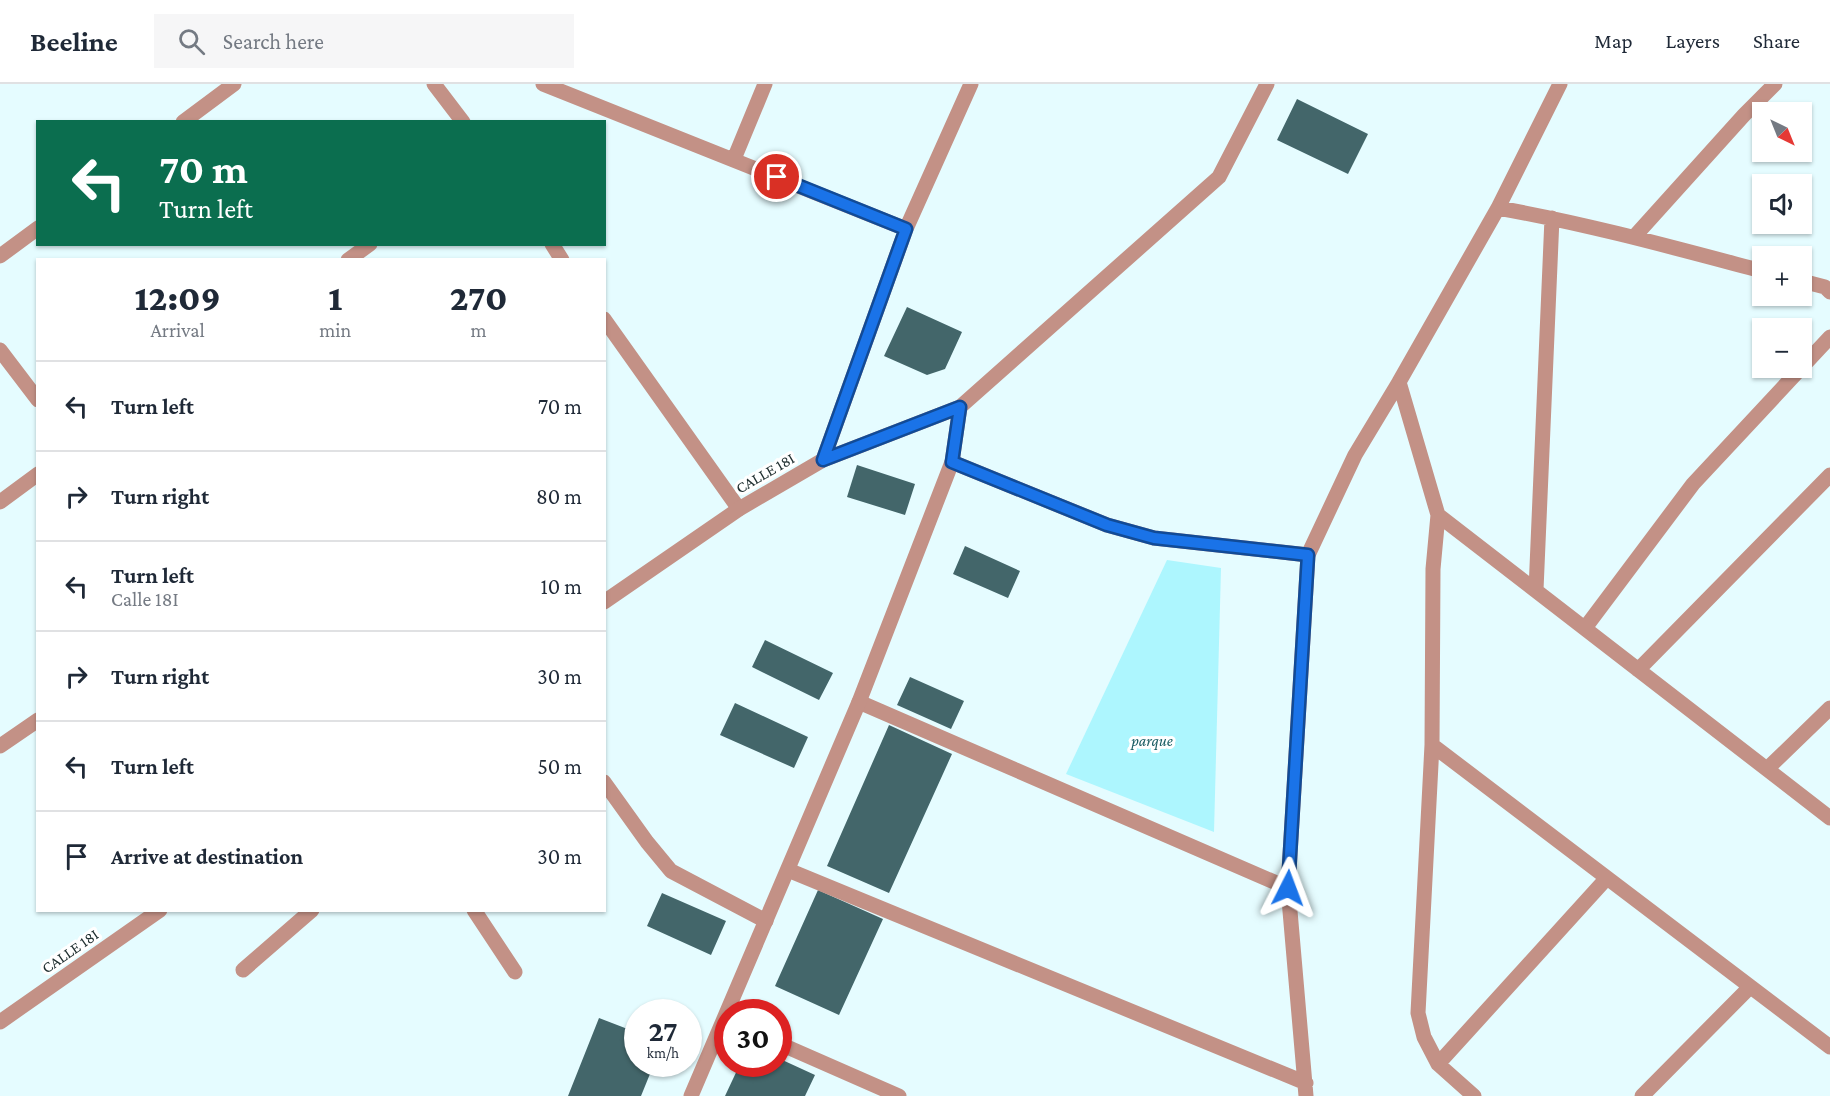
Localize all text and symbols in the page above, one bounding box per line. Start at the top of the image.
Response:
search box [154,14,574,68]
icon: search [175,25,208,58]
text: Beeline [30,26,118,57]
text: Search here [223,29,324,54]
text: Map [1594,29,1633,53]
text: Layers [1666,29,1720,53]
text: Share [1753,29,1800,53]
north arrow [1752,102,1812,162]
map controls [1752,102,1812,378]
icon: left [60,144,138,222]
text: 70 m [159,145,248,192]
pin [751,151,802,202]
icon: arrive [760,160,793,193]
button: sound [1752,174,1812,234]
text: Turn left [159,194,253,224]
button: + [1752,246,1812,306]
text: 12:09 [135,278,221,318]
text: 1 [328,278,342,318]
text: 270 [450,278,507,318]
button: − [1752,318,1812,378]
text: Arrival [150,319,205,341]
text: min [319,319,351,341]
text: m [471,319,487,341]
icon: left [60,390,93,423]
text: Turn left [111,394,194,419]
text: 70 m [538,394,582,419]
street label: CALLE 18I [733,449,797,497]
icon: right [60,480,93,513]
text: Turn right [111,484,209,509]
text: 80 m [536,484,582,509]
text: Turn left [111,563,194,588]
icon: left [60,570,93,603]
text: 10 m [540,574,582,599]
text: Calle 18I [111,588,178,610]
icon: right [60,660,93,693]
text: Turn right [111,664,209,689]
text: 30 m [537,664,582,689]
park label: parque [1130,732,1173,750]
icon: left [60,750,93,783]
text: Turn left [111,754,194,779]
text: 50 m [537,754,582,779]
icon: arrive [60,840,93,873]
text: Arrive at destination [111,844,303,869]
text: 30 m [537,844,582,869]
position arrow [1256,856,1320,920]
street label: CALLE 18I [39,925,102,977]
speed limit sign: 30 [714,999,792,1077]
text: 27 [648,1014,678,1047]
text: km/h [647,1045,679,1061]

